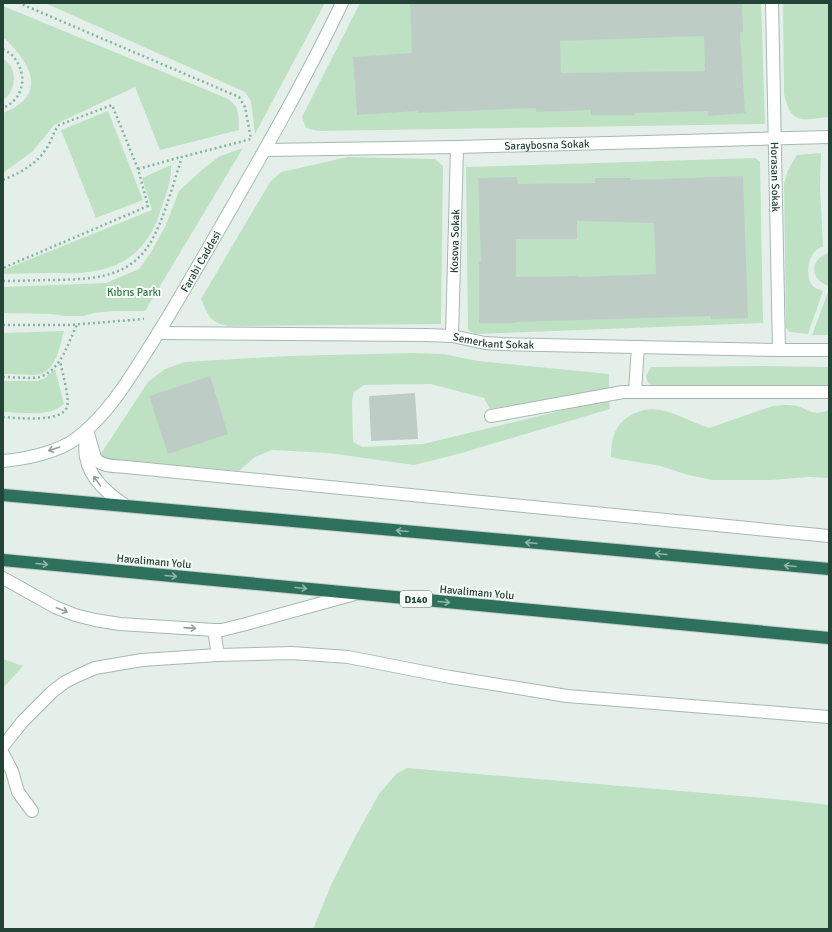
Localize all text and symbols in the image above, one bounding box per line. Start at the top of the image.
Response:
street label: Saraybosna Sokak [504,137,590,153]
street label: Horasan Sokak [768,142,782,213]
street label: Kosova Sokak [448,208,462,273]
street label: Farabi Caddesi [178,229,224,295]
park label: Kıbrıs Parkı [107,286,161,299]
street label: Semerkant Sokak [452,330,535,352]
one-way arrow [48,446,60,454]
one-way arrow [93,475,101,486]
one-way arrow [396,527,409,534]
one-way arrow [525,539,538,546]
one-way arrow [655,551,668,558]
street label: Havalimanı Yolu [116,552,192,571]
one-way arrow [35,560,48,567]
one-way arrow [784,562,797,570]
one-way arrow [164,572,177,580]
street label: Havalimanı Yolu [439,583,515,602]
one-way arrow [294,585,307,592]
road number: D140 [400,591,432,607]
one-way arrow [437,598,450,606]
one-way arrow [55,606,67,614]
one-way arrow [183,625,196,632]

